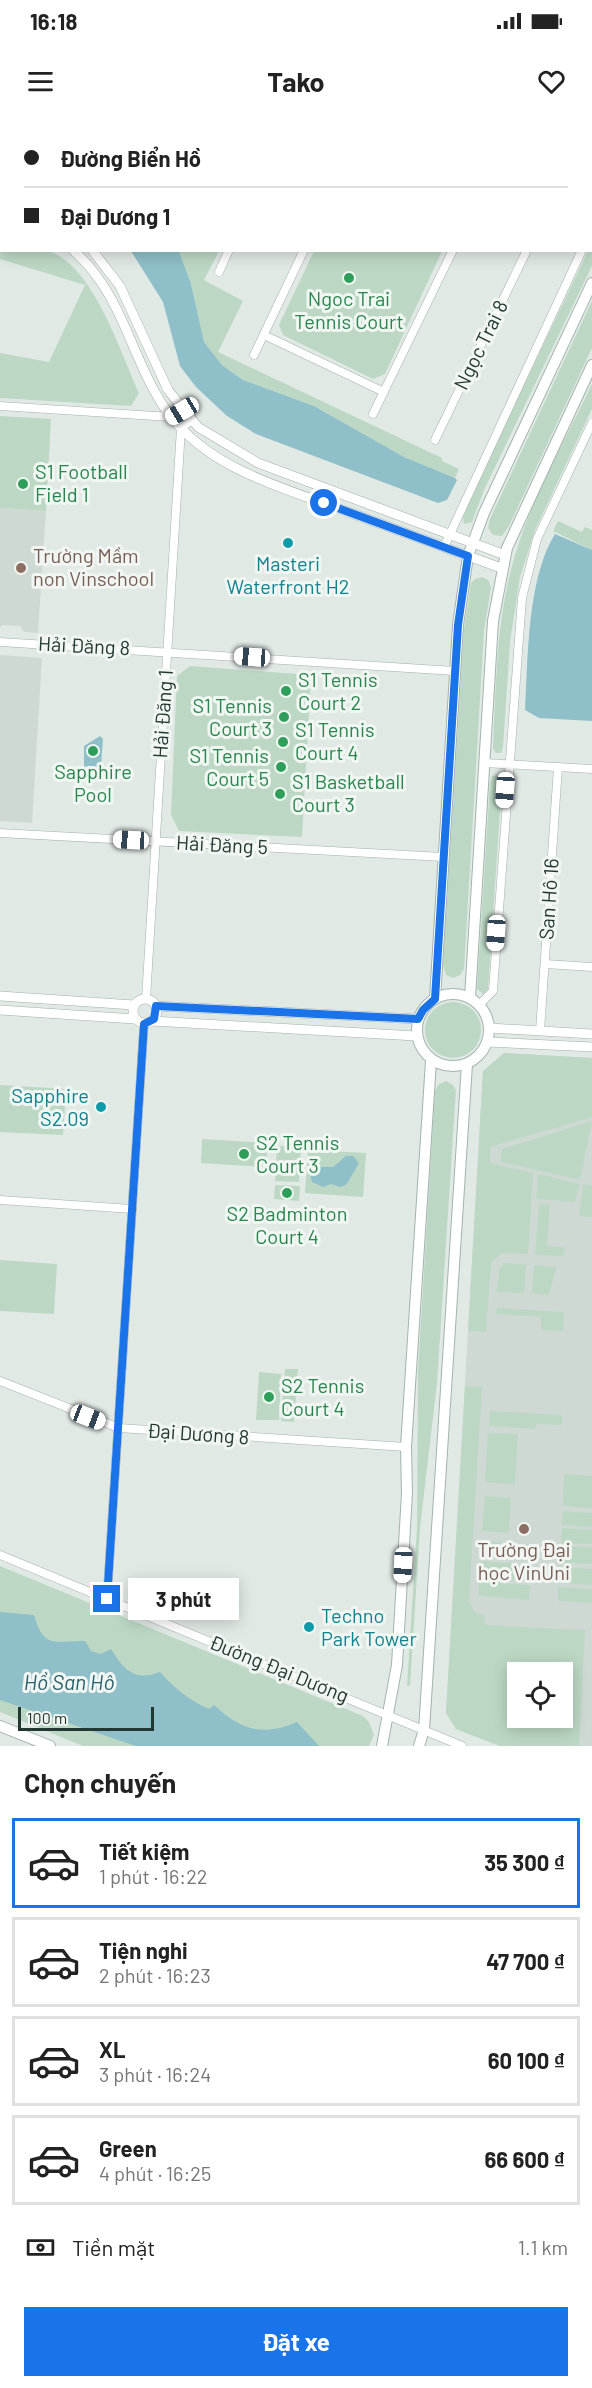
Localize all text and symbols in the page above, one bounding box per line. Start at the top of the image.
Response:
text: 16:18 [30,8,77,34]
icon: menu [24,65,57,98]
text: Tako [267,65,325,97]
icon: heart [535,65,568,98]
text: Đường Biển Hồ [60,145,201,171]
text: Đại Dương 1 [60,203,170,229]
marker: Ngoc Trai Tennis Court [342,271,356,285]
place label: Ngoc Trai Tennis Court [294,286,404,333]
street label: Ngọc Trai 8 [448,296,512,393]
car [162,394,202,428]
place label: S1 Football Field 1 [35,459,128,506]
marker: S1 Football Field 1 [16,477,30,491]
route start [310,489,337,516]
marker: Masteri Waterfront H2 [281,536,295,550]
place label: Trường Mầm non Vinschool [33,543,154,590]
place label: Masteri Waterfront H2 [227,551,350,598]
marker: Trường Mầm non Vinschool [14,561,28,575]
street label: Hải Đăng 8 [37,631,131,659]
car [233,647,271,667]
place label: S1 Tennis Court 2 [298,667,378,714]
street label: Hải Đăng 1 [147,669,177,759]
marker: S1 Tennis Court 2 [279,684,293,698]
place label: S1 Tennis Court 3 [192,693,272,740]
marker: S1 Tennis Court 3 [277,710,291,724]
place label: S1 Tennis Court 4 [295,717,375,764]
marker: S1 Tennis Court 4 [276,735,290,749]
place label: S1 Tennis Court 5 [189,743,269,790]
marker: Sapphire Pool [86,744,100,758]
place label: Sapphire Pool [54,759,132,806]
marker: S1 Tennis Court 5 [274,760,288,774]
place label: S1 Basketball Court 3 [292,769,405,816]
car [495,771,515,809]
marker: S1 Basketball Court 3 [273,787,287,801]
car [113,830,149,850]
street label: Hải Đăng 5 [176,830,269,858]
street label: San Hô 16 [533,857,563,941]
car [486,914,506,952]
place label: Sapphire S2.09 [11,1083,89,1130]
marker: Sapphire S2.09 [94,1100,108,1114]
place label: S2 Tennis Court 3 [256,1130,339,1177]
marker: S2 Tennis Court 3 [237,1147,251,1161]
marker: S2 Badminton Court 4 [280,1186,294,1200]
place label: S2 Badminton Court 4 [226,1201,348,1248]
place label: S2 Tennis Court 4 [281,1373,364,1420]
marker: S2 Tennis Court 4 [262,1390,276,1404]
car [68,1402,108,1432]
street label: Đại Dương 8 [146,1417,250,1449]
marker: Trường Đại học VinUni [517,1522,531,1536]
place label: Trường Đại học VinUni [477,1537,571,1584]
car [393,1547,413,1583]
callout: 3 phút [128,1578,239,1620]
route end [93,1585,120,1612]
text: 3 phút [156,1587,211,1611]
place label: Techno Park Tower [321,1603,417,1650]
marker: Techno Park Tower [302,1620,316,1634]
street label: Đường Đại Dương [206,1629,353,1707]
map controls [507,1662,573,1728]
button: locate [507,1662,573,1728]
water label: Hồ San Hô [24,1669,114,1694]
scale bar [18,1704,154,1732]
text: 100 m [27,1708,67,1727]
text: Chọn chuyến [24,1766,176,1798]
icon: car [27,1836,81,1890]
text: Tiết kiệm [99,1838,190,1864]
text: 35 300 ₫ [484,1849,565,1875]
text: 1 phút · 16:22 [99,1864,208,1888]
icon: car [27,1935,81,1989]
text: Tiện nghi [99,1937,188,1963]
text: 47 700 ₫ [486,1948,565,1974]
text: 2 phút · 16:23 [99,1963,211,1987]
icon: car [27,2034,81,2088]
text: XL [99,2036,125,2062]
text: 60 100 ₫ [488,2047,565,2073]
text: 3 phút · 16:24 [99,2062,211,2086]
icon: car [27,2133,81,2187]
text: Green [99,2135,157,2161]
text: 66 600 ₫ [484,2146,565,2172]
text: 4 phút · 16:25 [99,2161,211,2185]
icon: cash [24,2231,57,2264]
text: Tiền mặt [72,2234,155,2260]
text: 1.1 km [518,2235,568,2259]
button: Đặt xe [24,2307,568,2376]

